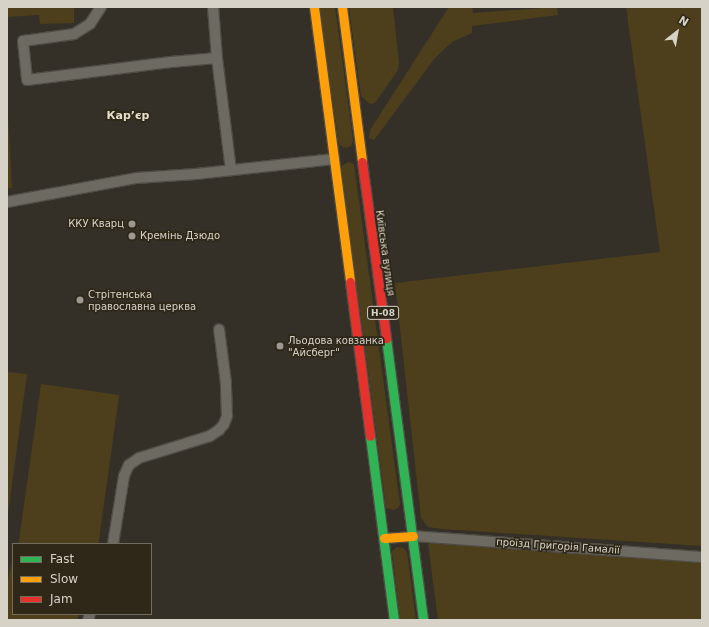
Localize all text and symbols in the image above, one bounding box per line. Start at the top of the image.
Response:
north arrow [657,12,697,52]
text: N [676,13,691,29]
district label: Кар’єр [107,109,149,123]
street label: Київська вулиця [373,209,397,297]
place label: ККУ Кварц [68,218,124,230]
marker: ККУ Кварц [127,219,137,229]
place label: Кремінь Дзюдо [140,230,220,242]
marker: Кремінь Дзюдо [127,231,137,241]
place label: Стрітенська православна церква [88,288,196,312]
marker: Стрітенська православна церква [75,295,85,305]
road number: Н-08 [367,306,399,320]
place label: Льодова ковзанка "Айсберг" [288,334,384,358]
marker: Льодова ковзанка "Айсберг" [275,341,285,351]
street label: проїзд Григорія Гамалії [496,536,620,556]
legend [12,543,152,615]
text: Fast [50,552,74,566]
text: Slow [50,572,78,586]
text: Jam [50,592,73,606]

